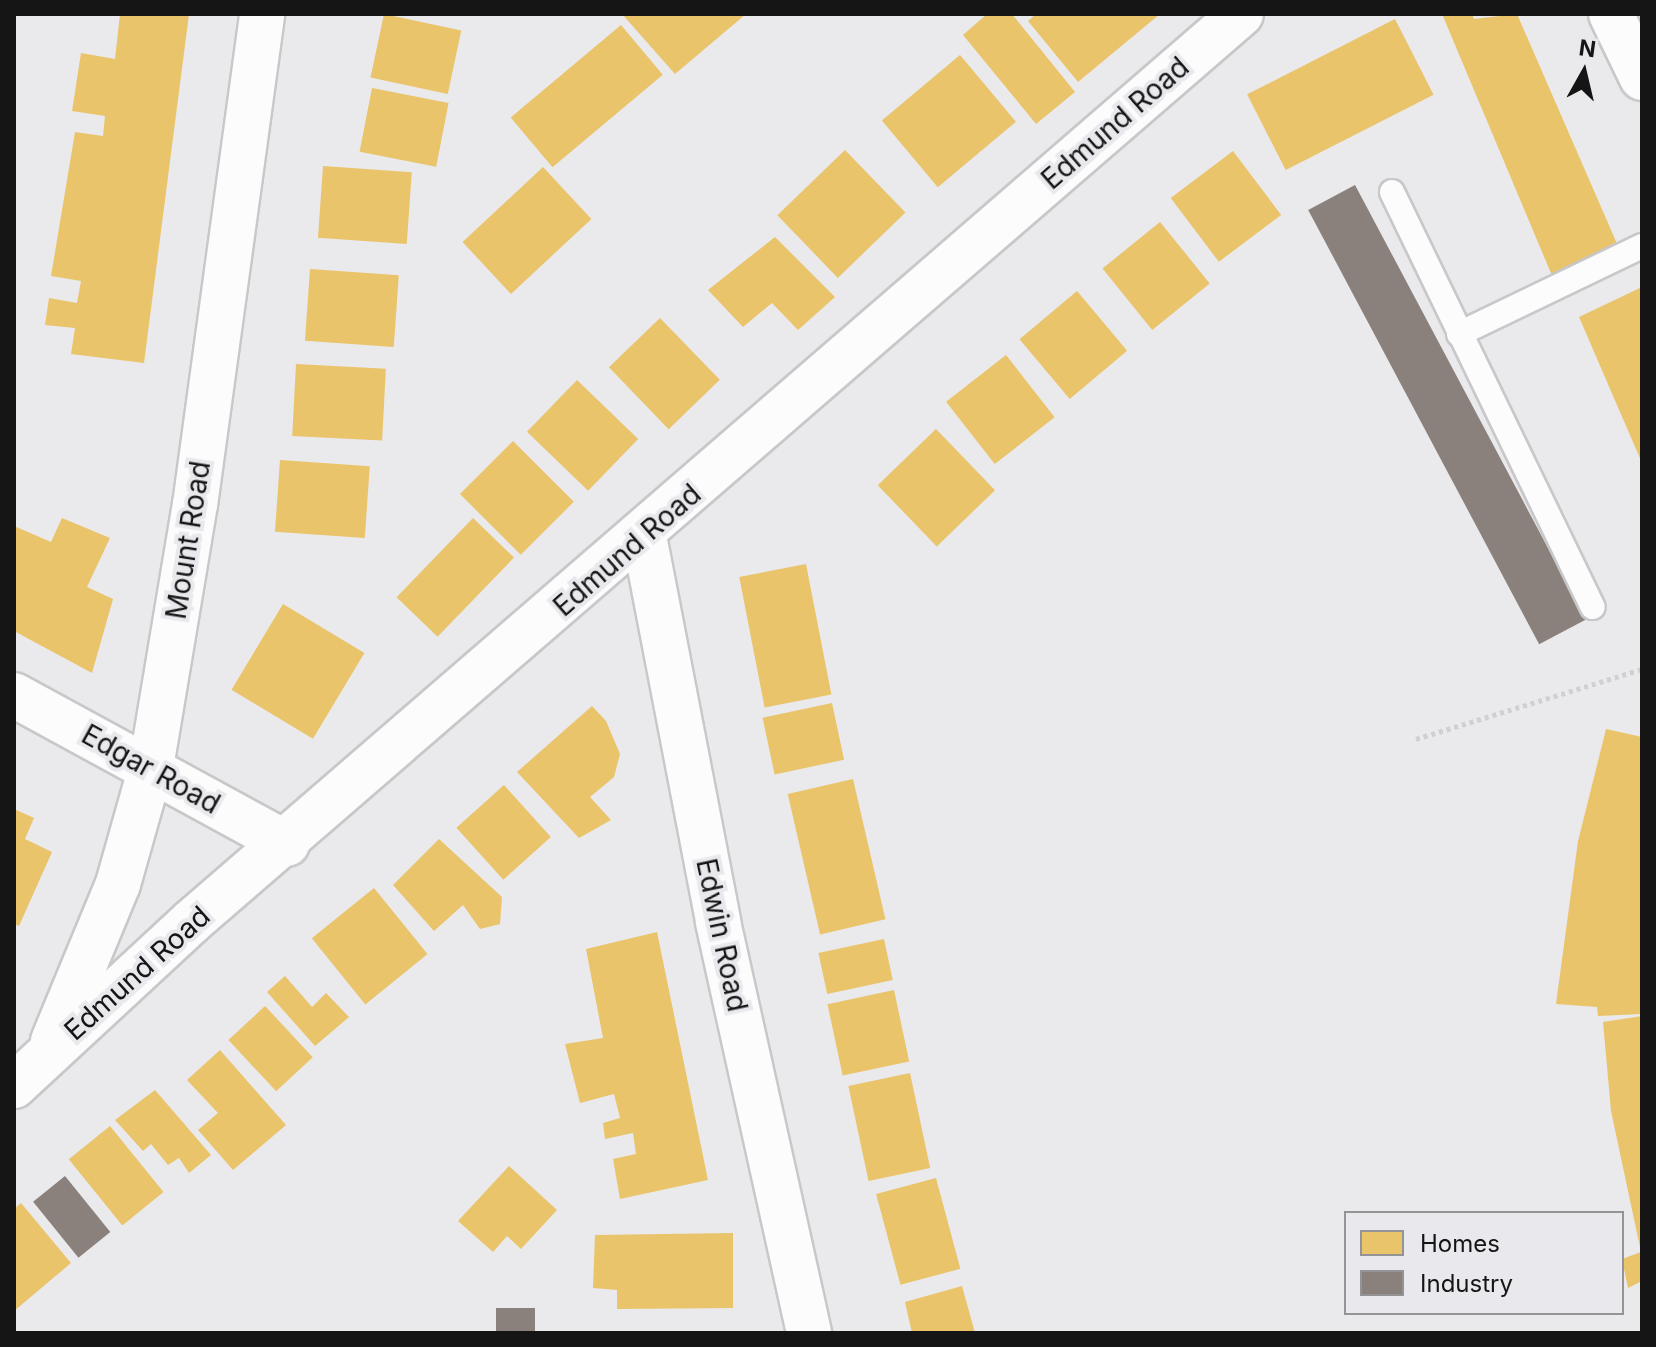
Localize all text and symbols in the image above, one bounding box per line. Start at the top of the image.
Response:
north arrow [1544,32,1624,112]
text: N [1577,34,1597,62]
street label: Edmund Road [1034,50,1196,196]
street label: Mount Road [159,458,217,622]
street label: Edmund Road [546,477,708,623]
street label: Edgar Road [76,717,226,821]
street label: Edwin Road [689,855,755,1015]
street label: Edmund Road [57,899,217,1047]
legend [1344,1211,1624,1315]
text: Homes [1420,1229,1500,1258]
text: Industry [1420,1269,1513,1298]

